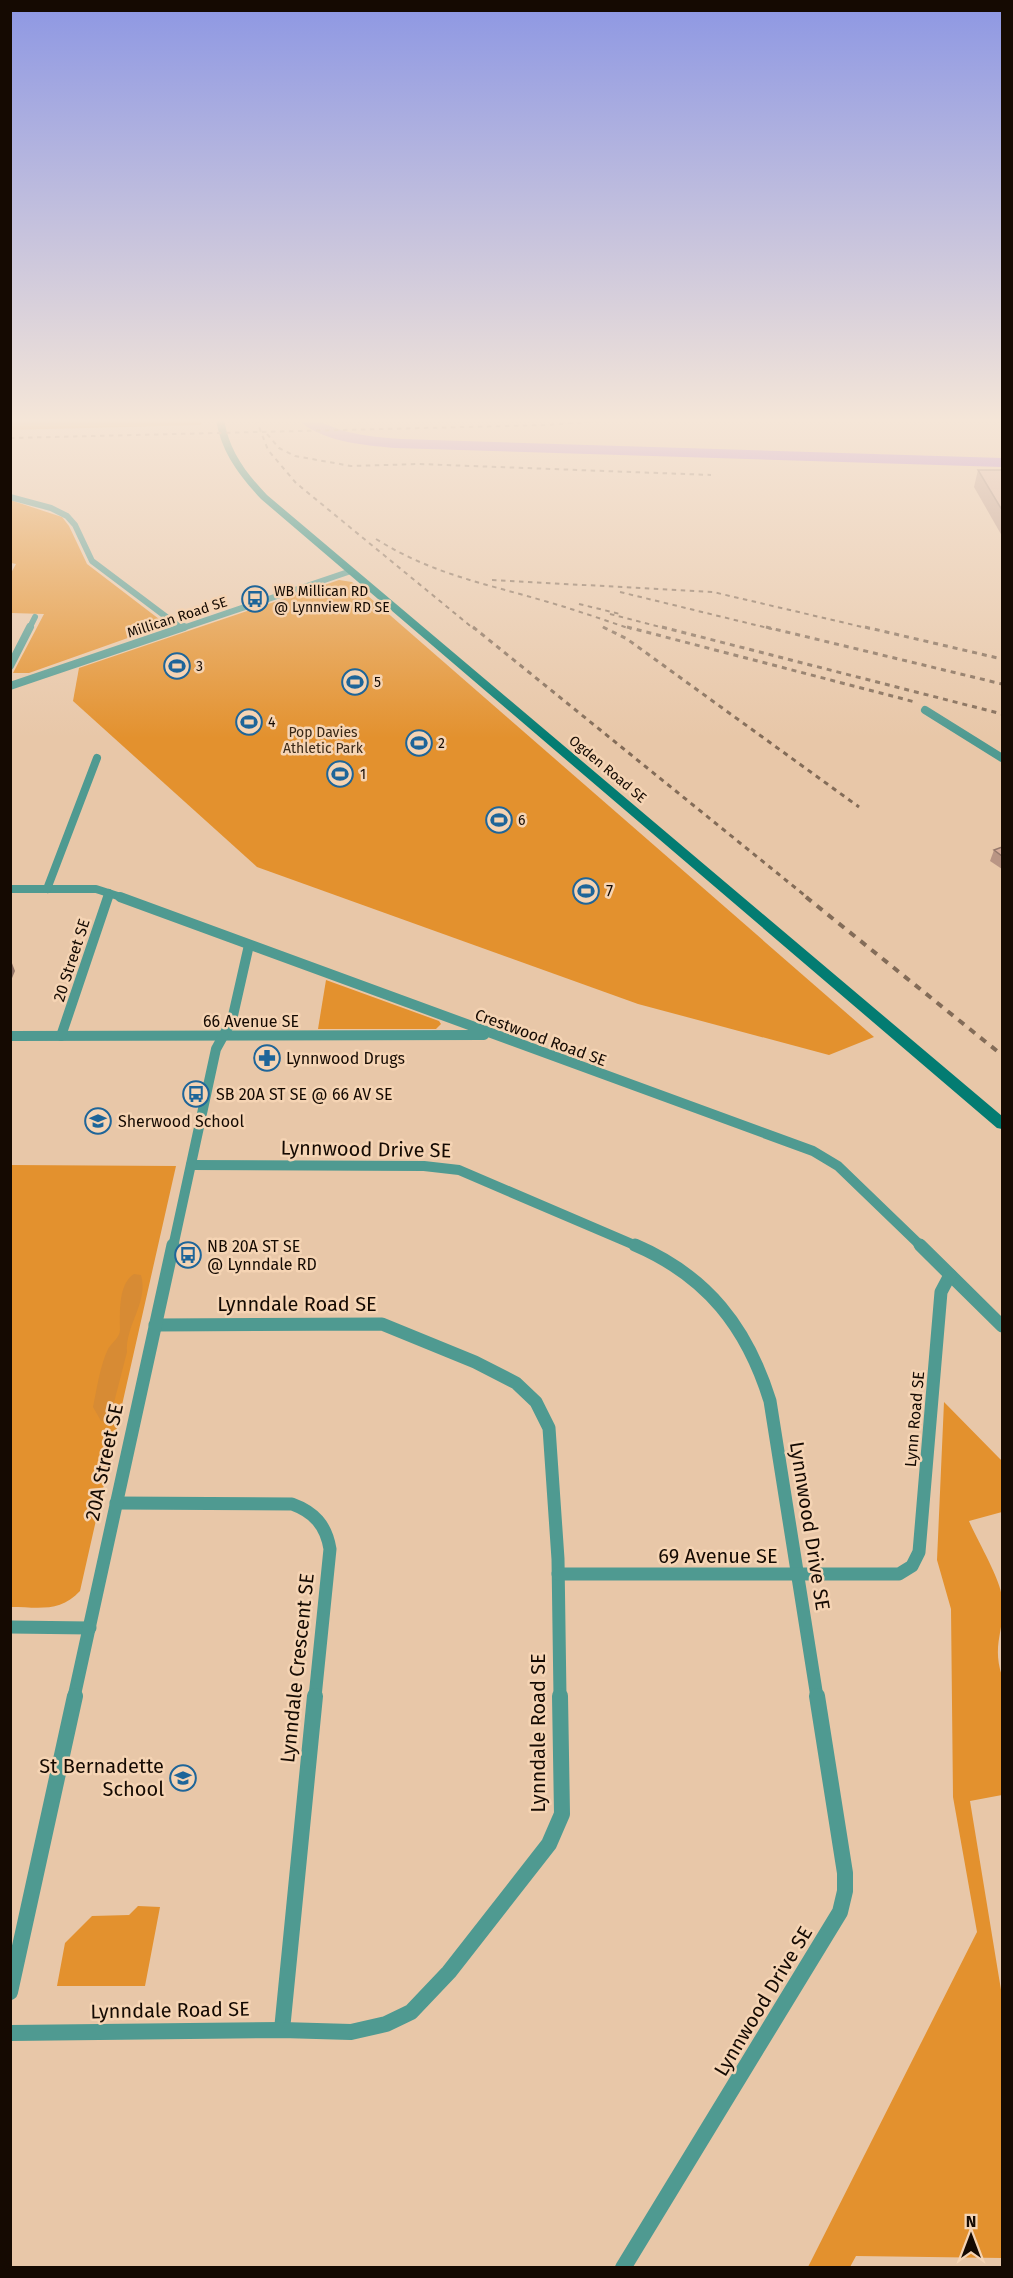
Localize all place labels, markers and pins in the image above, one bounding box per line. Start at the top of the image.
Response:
place label: WB Millican RD @ Lynnview RD SE [274,583,390,616]
bus stop icon: WB Millican RD @ Lynnview RD SE [240,584,270,614]
sports icon: 3 [162,651,192,681]
place label: 3 [196,658,203,675]
sports icon: 5 [340,667,370,697]
place label: 5 [374,674,381,691]
sports icon: 4 [234,707,264,737]
place label: 4 [268,714,276,731]
sports icon: 2 [404,728,434,758]
place label: 2 [438,735,445,752]
sports icon: 1 [325,759,355,789]
place label: 1 [360,766,366,783]
sports icon: 6 [484,805,514,835]
place label: 6 [518,812,525,829]
sports icon: 7 [571,876,601,906]
place label: 7 [606,882,613,901]
pharmacy icon: Lynnwood Drugs [252,1043,282,1073]
place label: Lynnwood Drugs [286,1049,405,1068]
bus stop icon: SB 20A ST SE @ 66 AV SE [181,1079,211,1109]
place label: SB 20A ST SE @ 66 AV SE [216,1085,393,1104]
school or university icon: Sherwood School [83,1106,113,1136]
place label: Sherwood School [118,1112,244,1131]
place label: NB 20A ST SE @ Lynndale RD [207,1237,317,1274]
bus stop icon: NB 20A ST SE @ Lynndale RD [173,1240,203,1270]
place label: St Bernadette School [39,1754,164,1801]
school or university icon: St Bernadette School [168,1763,198,1793]

